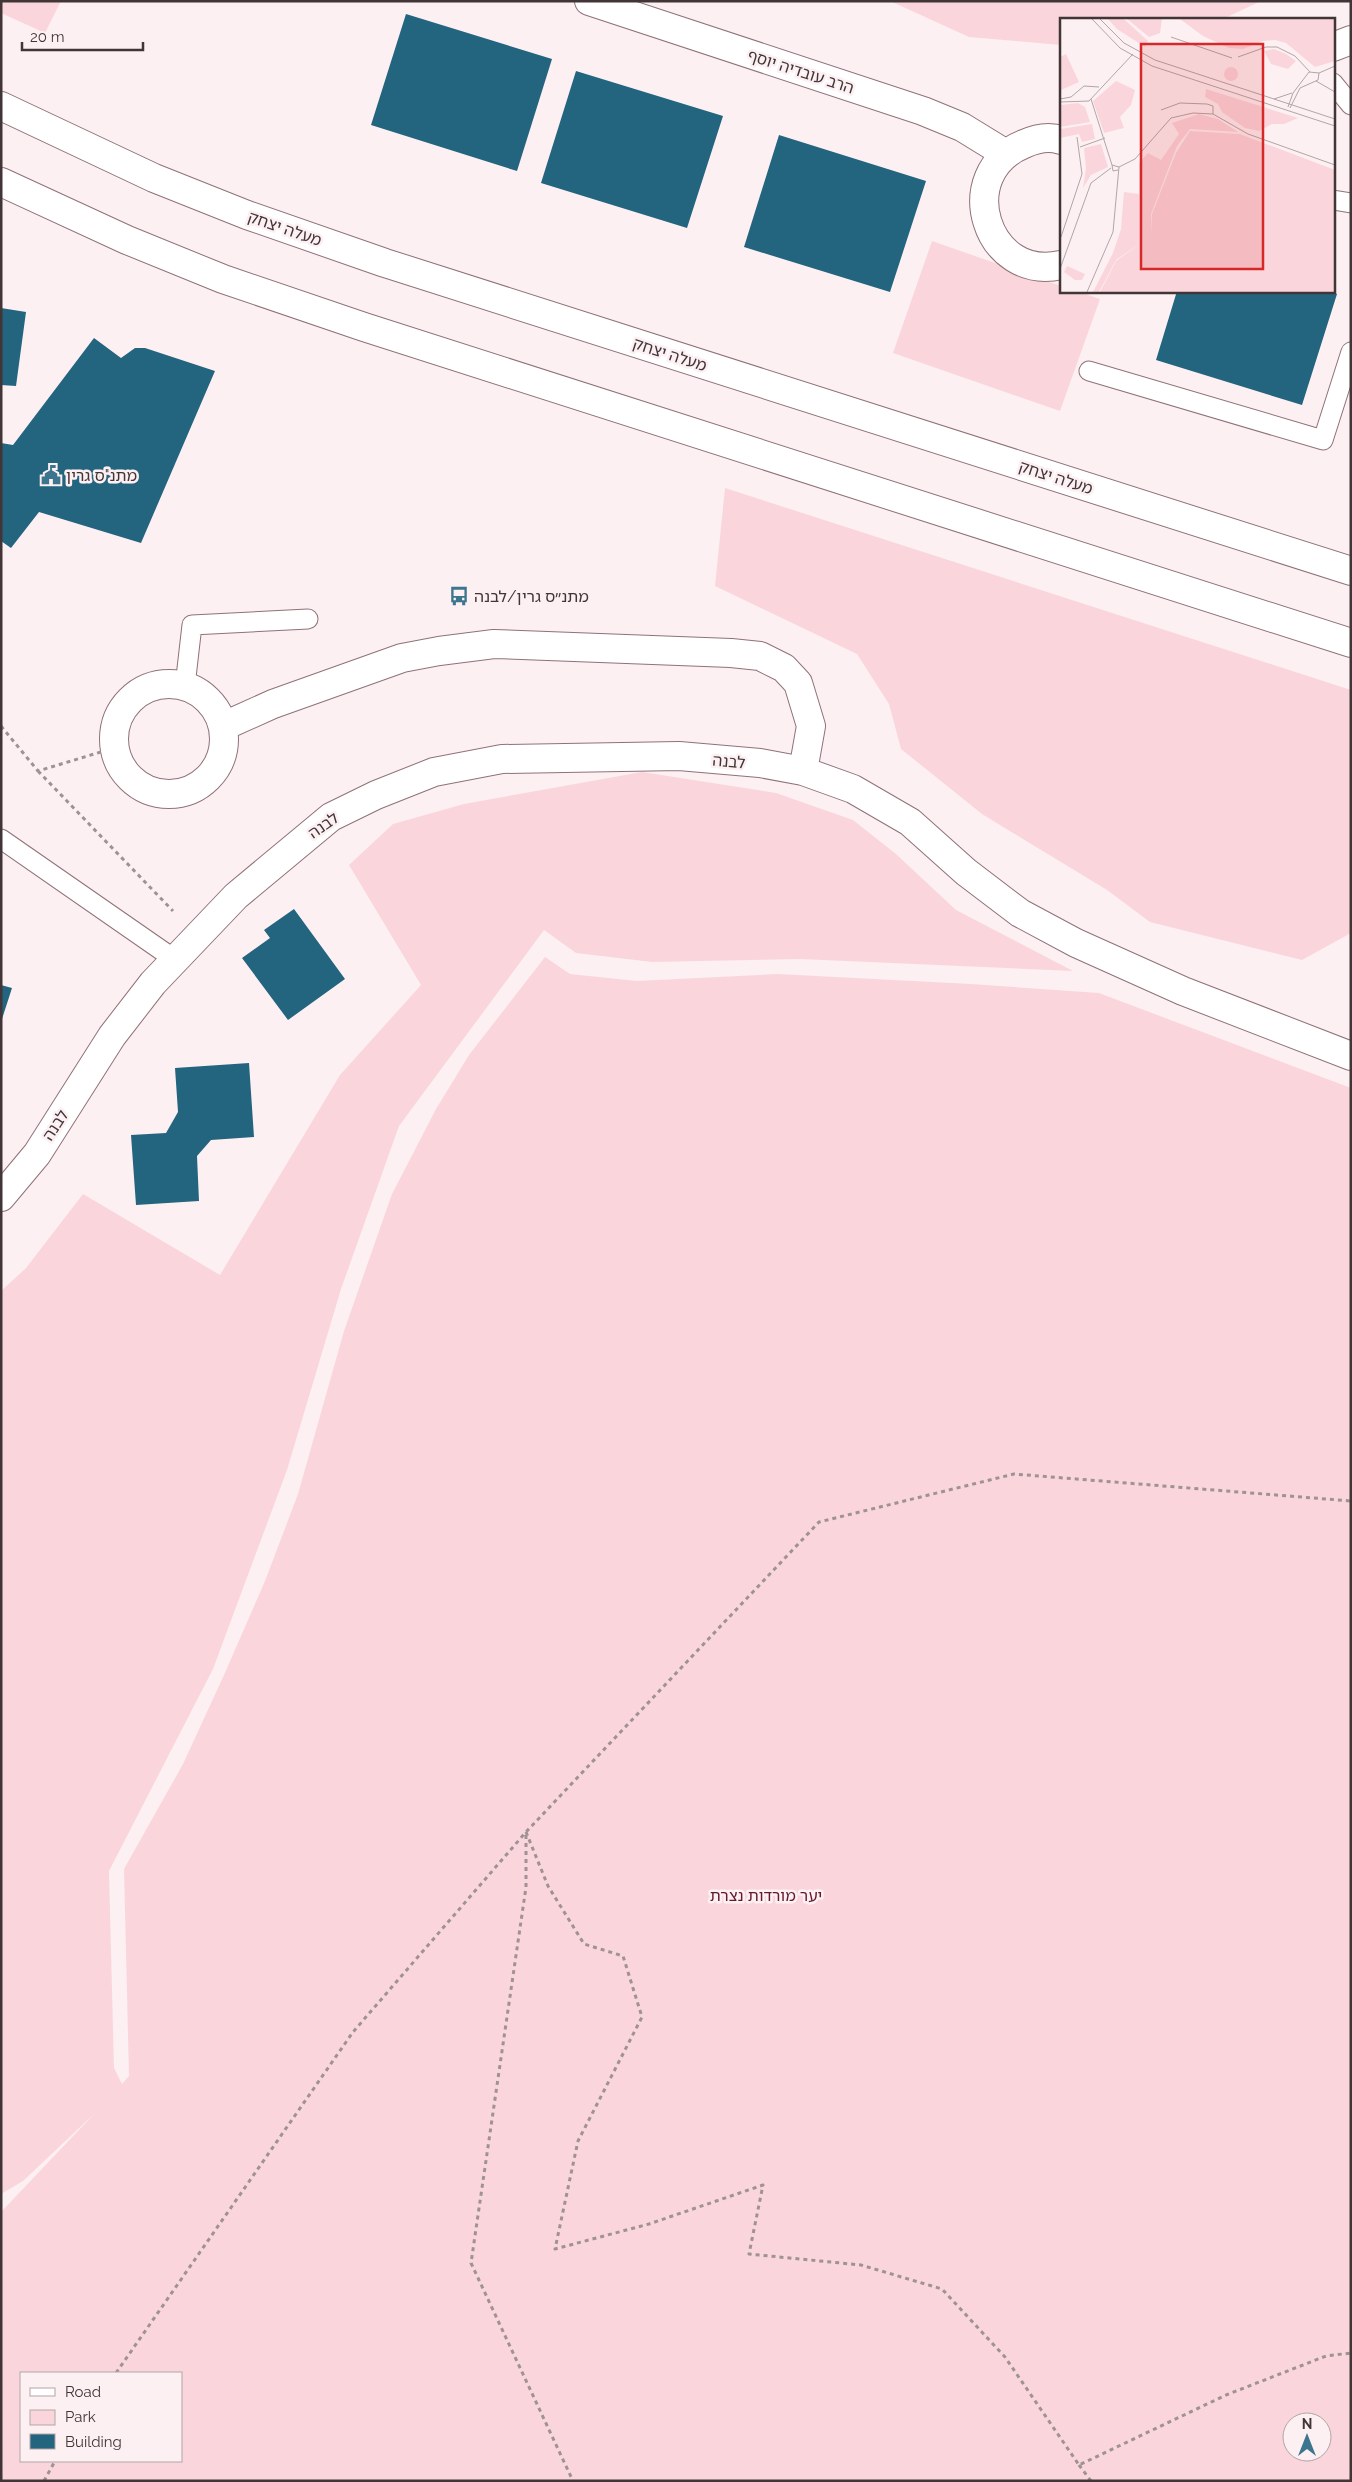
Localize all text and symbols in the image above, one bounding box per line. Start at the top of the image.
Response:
inset map [1060,18,1334,292]
scale bar [22,20,144,52]
text: 20 m [30,28,65,46]
street label: הרב עובדיה יוסף [745,45,856,98]
street label: מעלה יצחק [245,207,324,250]
street label: מעלה יצחק [630,334,709,375]
street label: מעלה יצחק [1016,457,1095,498]
public building icon: מתנ"ס גרין [40,464,62,486]
place label: מתנ"ס גרין [66,466,137,485]
bus stop icon: מתנ״ס גרין/לבנה [448,585,470,607]
place label: מתנ״ס גרין/לבנה [474,587,589,606]
street label: לבנה [712,751,746,772]
street label: לבנה [304,808,342,843]
street label: לבנה [38,1106,72,1144]
park label: יער מורדות נצרת [710,1886,822,1905]
legend [20,2372,182,2462]
text: Road [65,2383,101,2401]
text: Park [65,2408,96,2426]
north arrow [1282,2412,1332,2462]
text: N [1302,2416,1312,2432]
text: Building [65,2433,122,2451]

